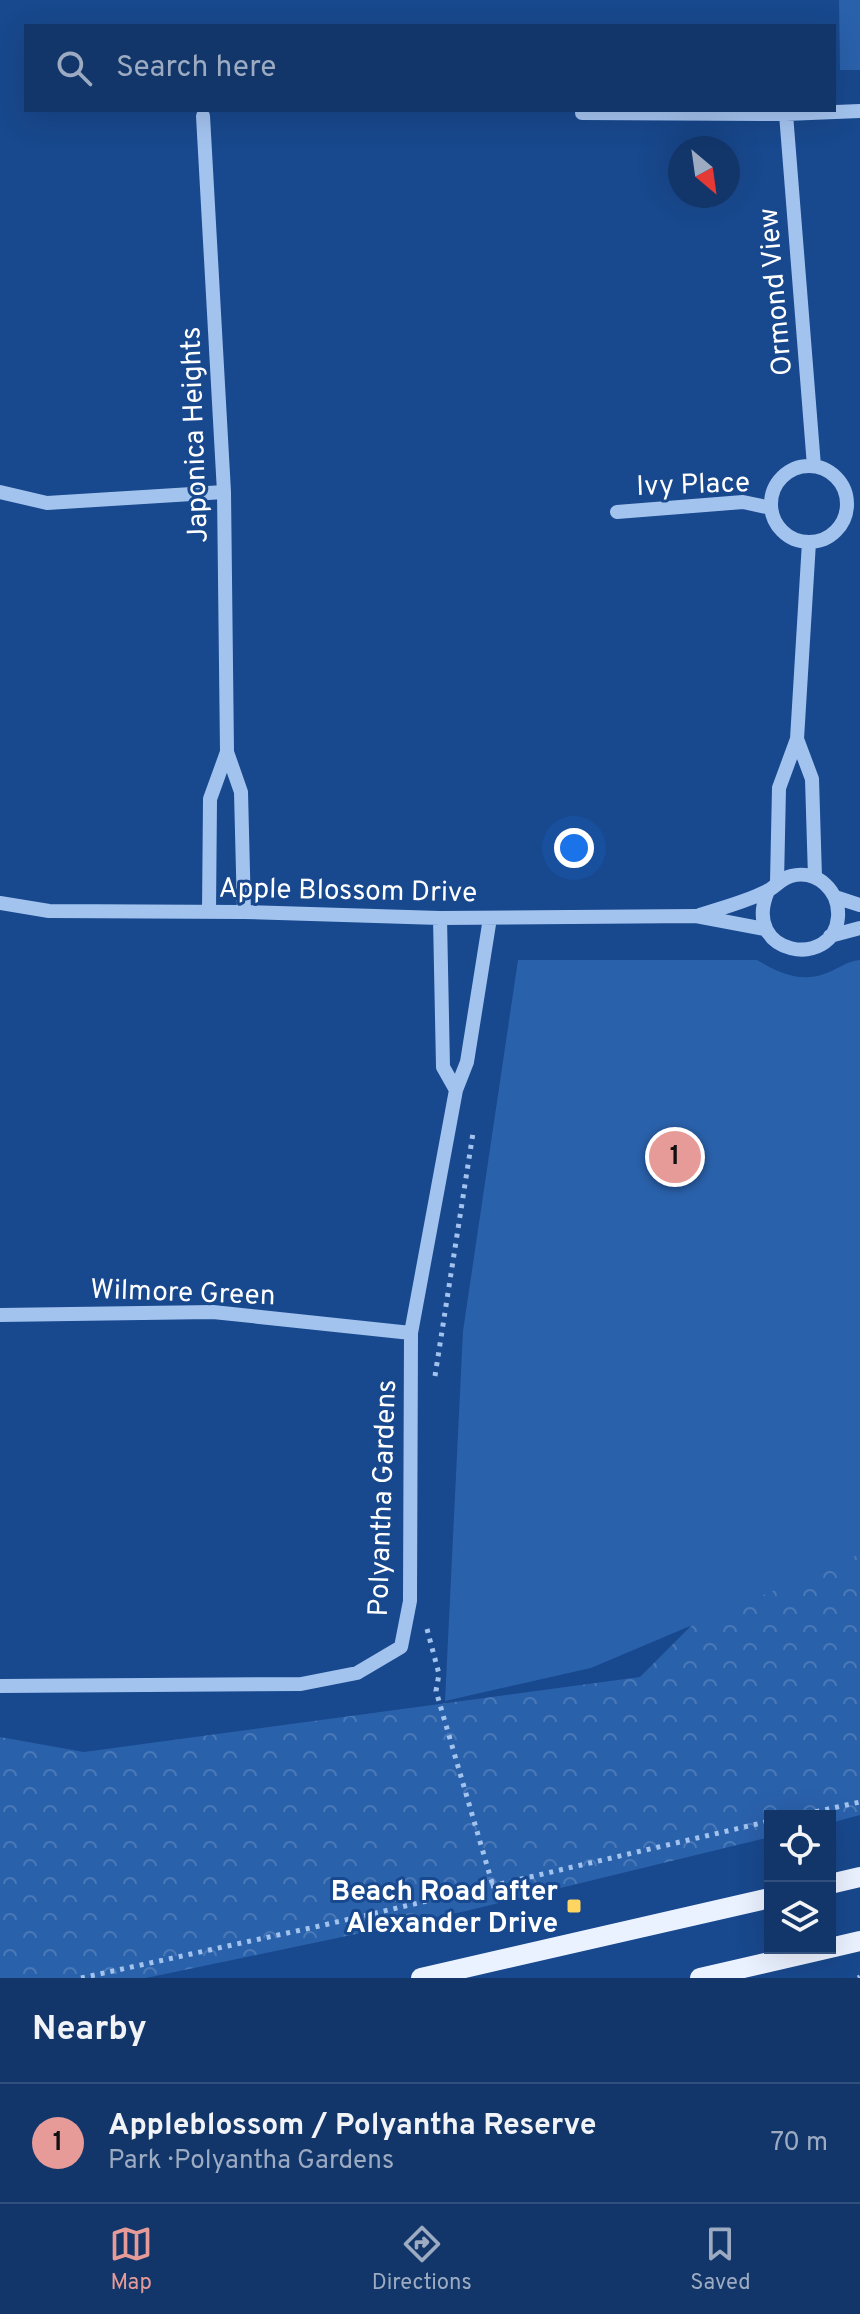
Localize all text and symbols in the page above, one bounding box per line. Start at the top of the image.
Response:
search box [24,24,836,112]
icon: search [52,46,96,90]
text: Search here [116,50,276,87]
north arrow [668,136,740,208]
street label: Ormond View [752,206,802,377]
street label: Japonica Heights [174,326,218,544]
street label: Ivy Place [636,466,751,506]
your location [554,828,594,868]
street label: Apple Blossom Drive [218,872,478,912]
pin: 1 [649,1127,701,1187]
street label: Wilmore Green [90,1273,276,1315]
street label: Polyantha Gardens [362,1379,406,1617]
map controls [764,1810,836,1954]
button: locate [764,1810,836,1882]
place label: Beach Road after Alexander Drive [331,1875,558,1943]
button: layers [764,1882,836,1954]
marker: Beach Road after Alexander Drive [565,1897,583,1915]
text: Nearby [32,2009,147,2052]
text: Appleblossom / Polyantha Reserve [108,2108,597,2145]
text: 1 [53,2127,63,2160]
text: 70 m [770,2127,828,2160]
text: Park · Polyantha Gardens [108,2145,394,2178]
tab: Map [109,2222,153,2297]
tab: Directions [372,2222,472,2297]
tab: Saved [690,2222,751,2297]

